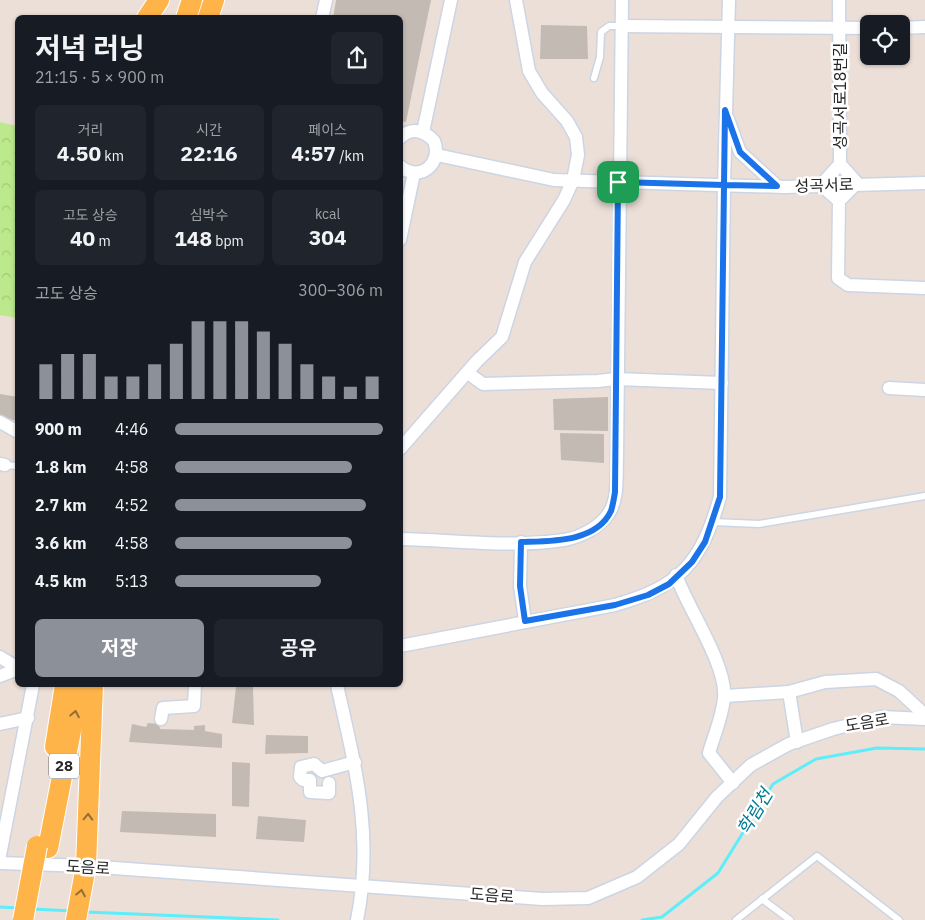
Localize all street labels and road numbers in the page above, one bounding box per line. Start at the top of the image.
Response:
street label: 성곡서로18번길 [830,42,850,150]
street label: 성곡서로 [794,174,854,196]
street label: 도음로 [844,708,891,736]
road number: 28 [49,754,79,778]
street label: 도음로 [65,856,111,878]
street label: 도음로 [469,883,515,907]

